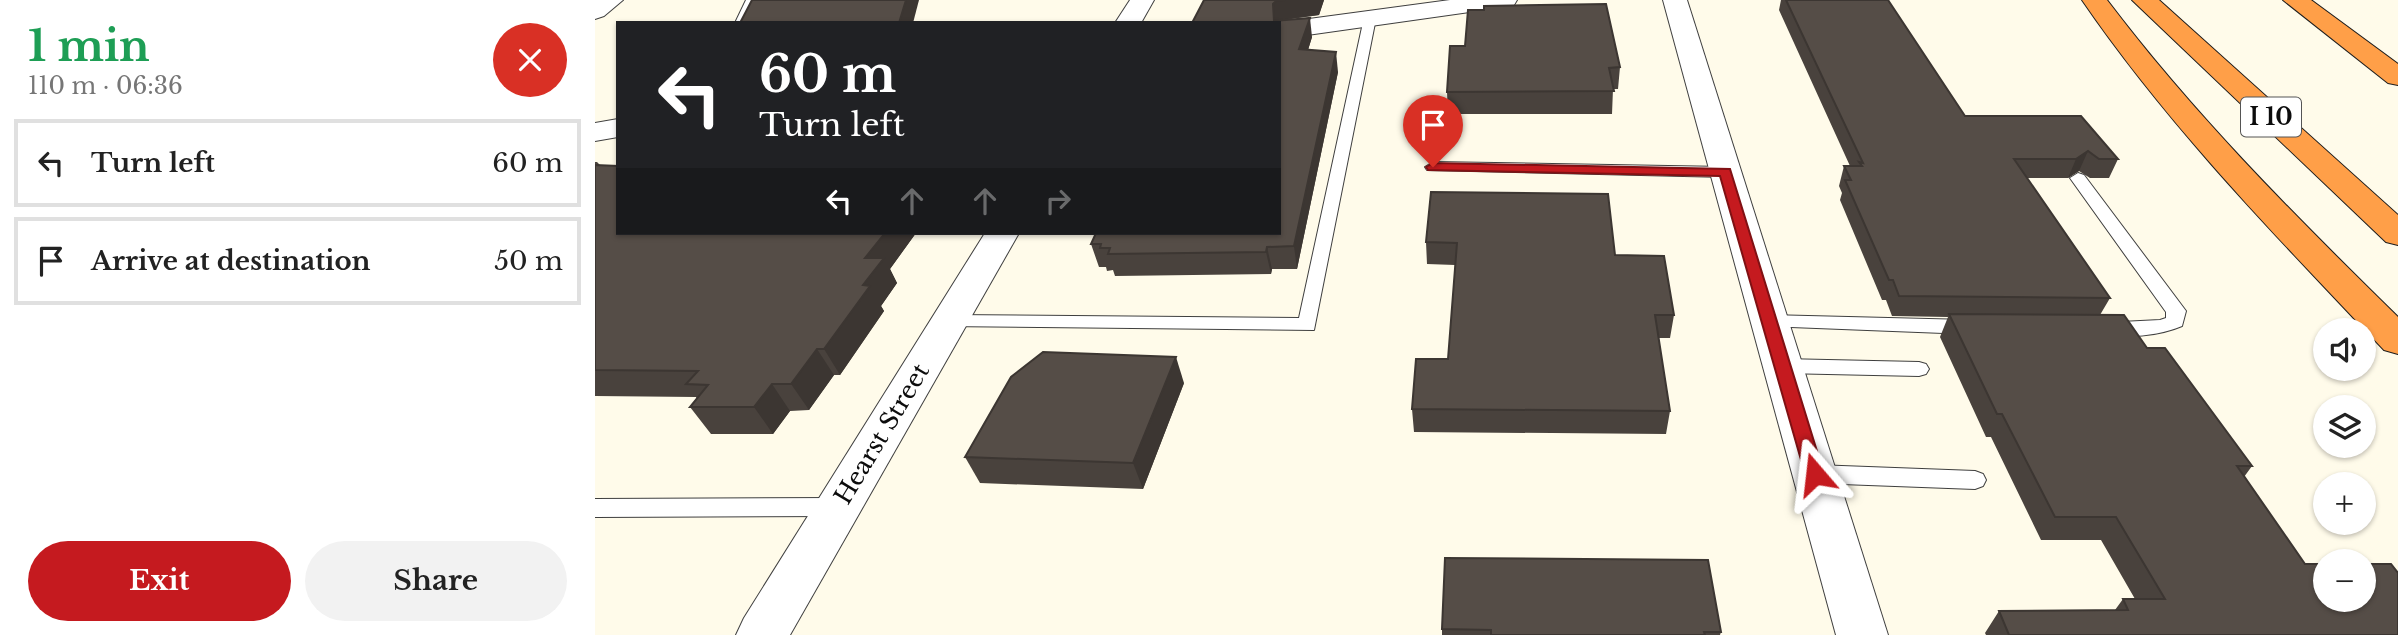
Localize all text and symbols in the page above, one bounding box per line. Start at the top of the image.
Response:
text: 1 min [28,20,150,72]
button: close [493,23,567,97]
text: 60 m [759,44,896,105]
icon: left [644,49,735,140]
text: 110 m · 06:36 [28,72,183,100]
pin [1403,95,1463,167]
road number: I 10 [2241,98,2301,136]
text: Turn left [759,105,905,145]
icon: arrive [1414,106,1452,144]
icon: left [32,144,70,182]
text: Turn left [91,147,215,179]
text: 60 m [492,147,563,179]
icon: left [820,182,858,220]
icon: ahead [893,182,931,220]
icon: ahead [966,182,1004,220]
icon: right [1039,182,1077,220]
icon: arrive [32,242,70,280]
text: Arrive at destination [91,245,371,277]
text: 50 m [494,245,563,277]
map controls [2313,318,2376,612]
button: sound [2313,318,2376,381]
street label: Hearst Street [828,358,935,509]
button: layers [2313,395,2376,458]
position arrow [1778,437,1852,511]
button: + [2313,472,2376,535]
button: Exit [28,541,291,621]
button: Share [305,541,567,621]
button: − [2313,549,2376,612]

